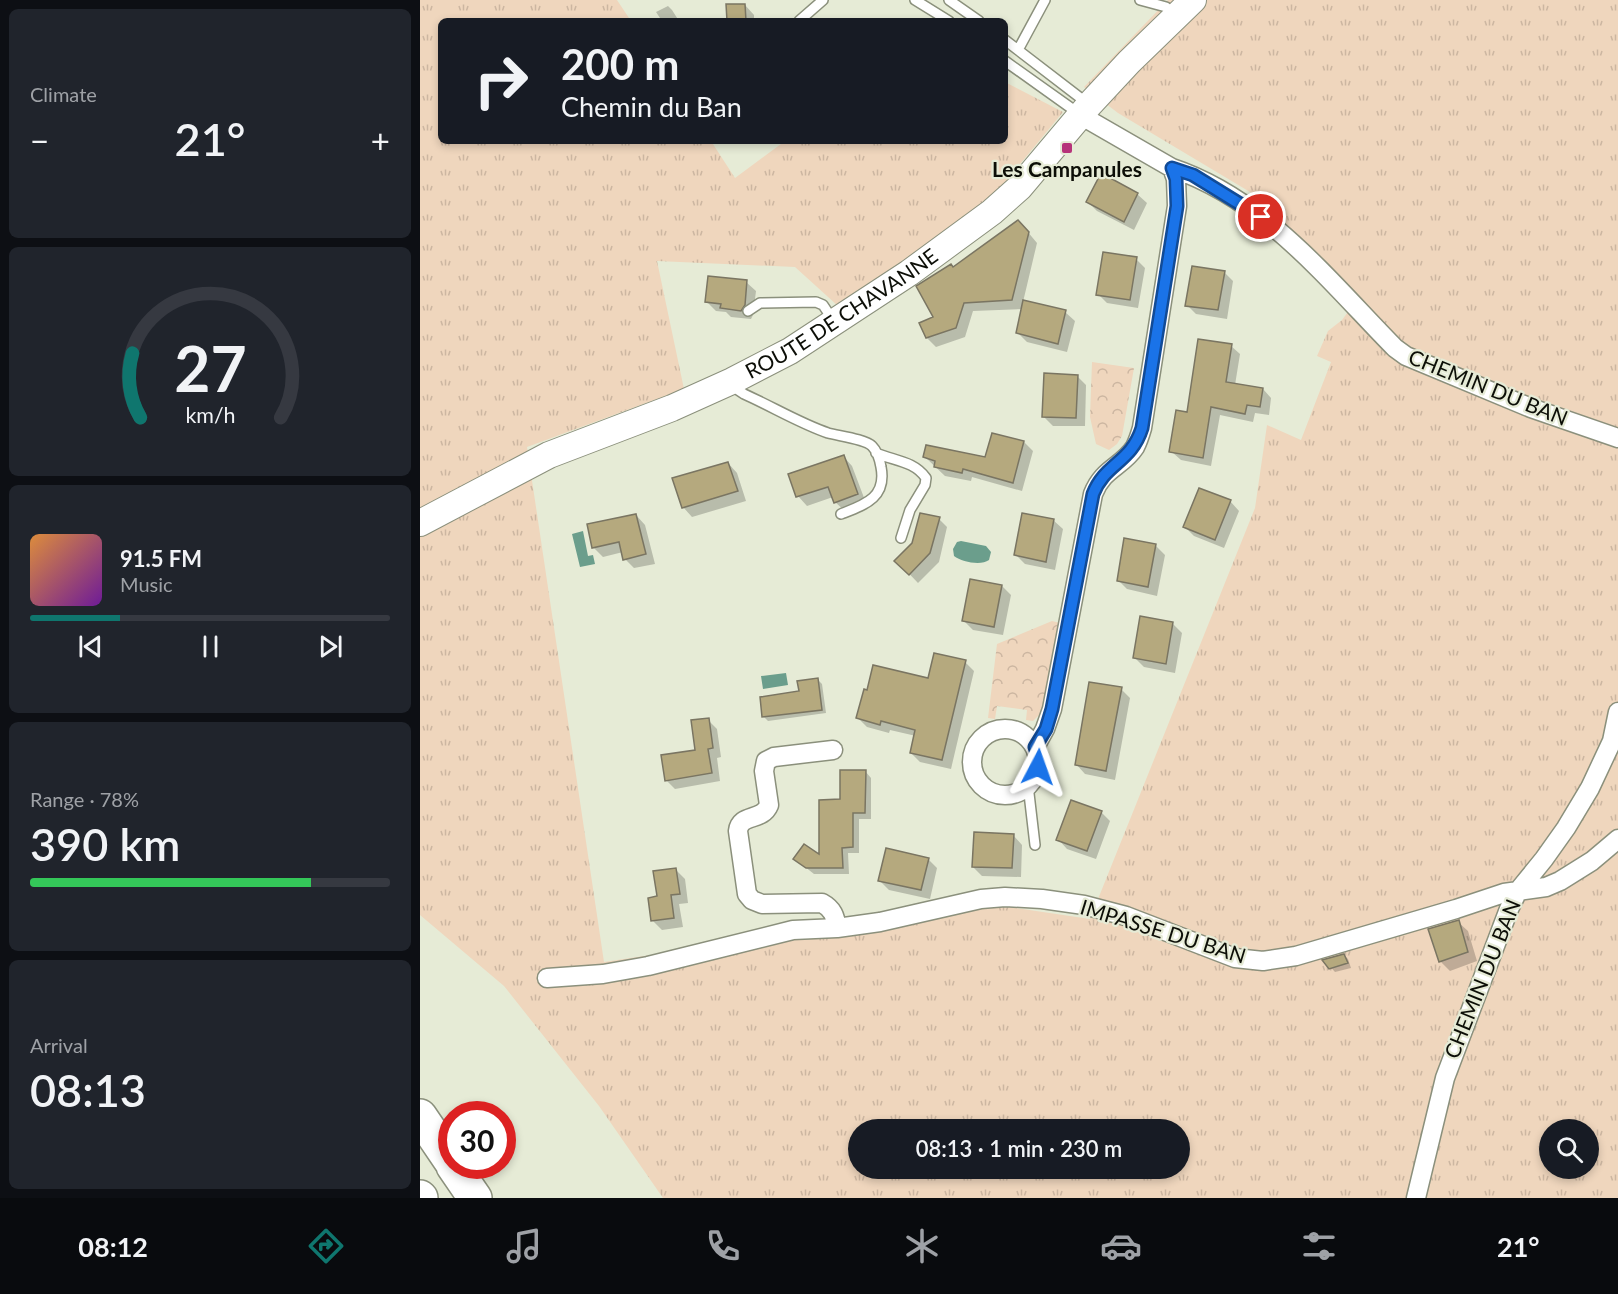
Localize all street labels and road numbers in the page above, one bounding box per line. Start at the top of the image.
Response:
street label: ROUTE DE CHAVANNE [741,242,942,383]
street label: CHEMIN DU BAN [1405,343,1572,430]
street label: IMPASSE DU BAN [1078,893,1249,968]
street label: CHEMIN DU BAN [1438,895,1525,1062]

